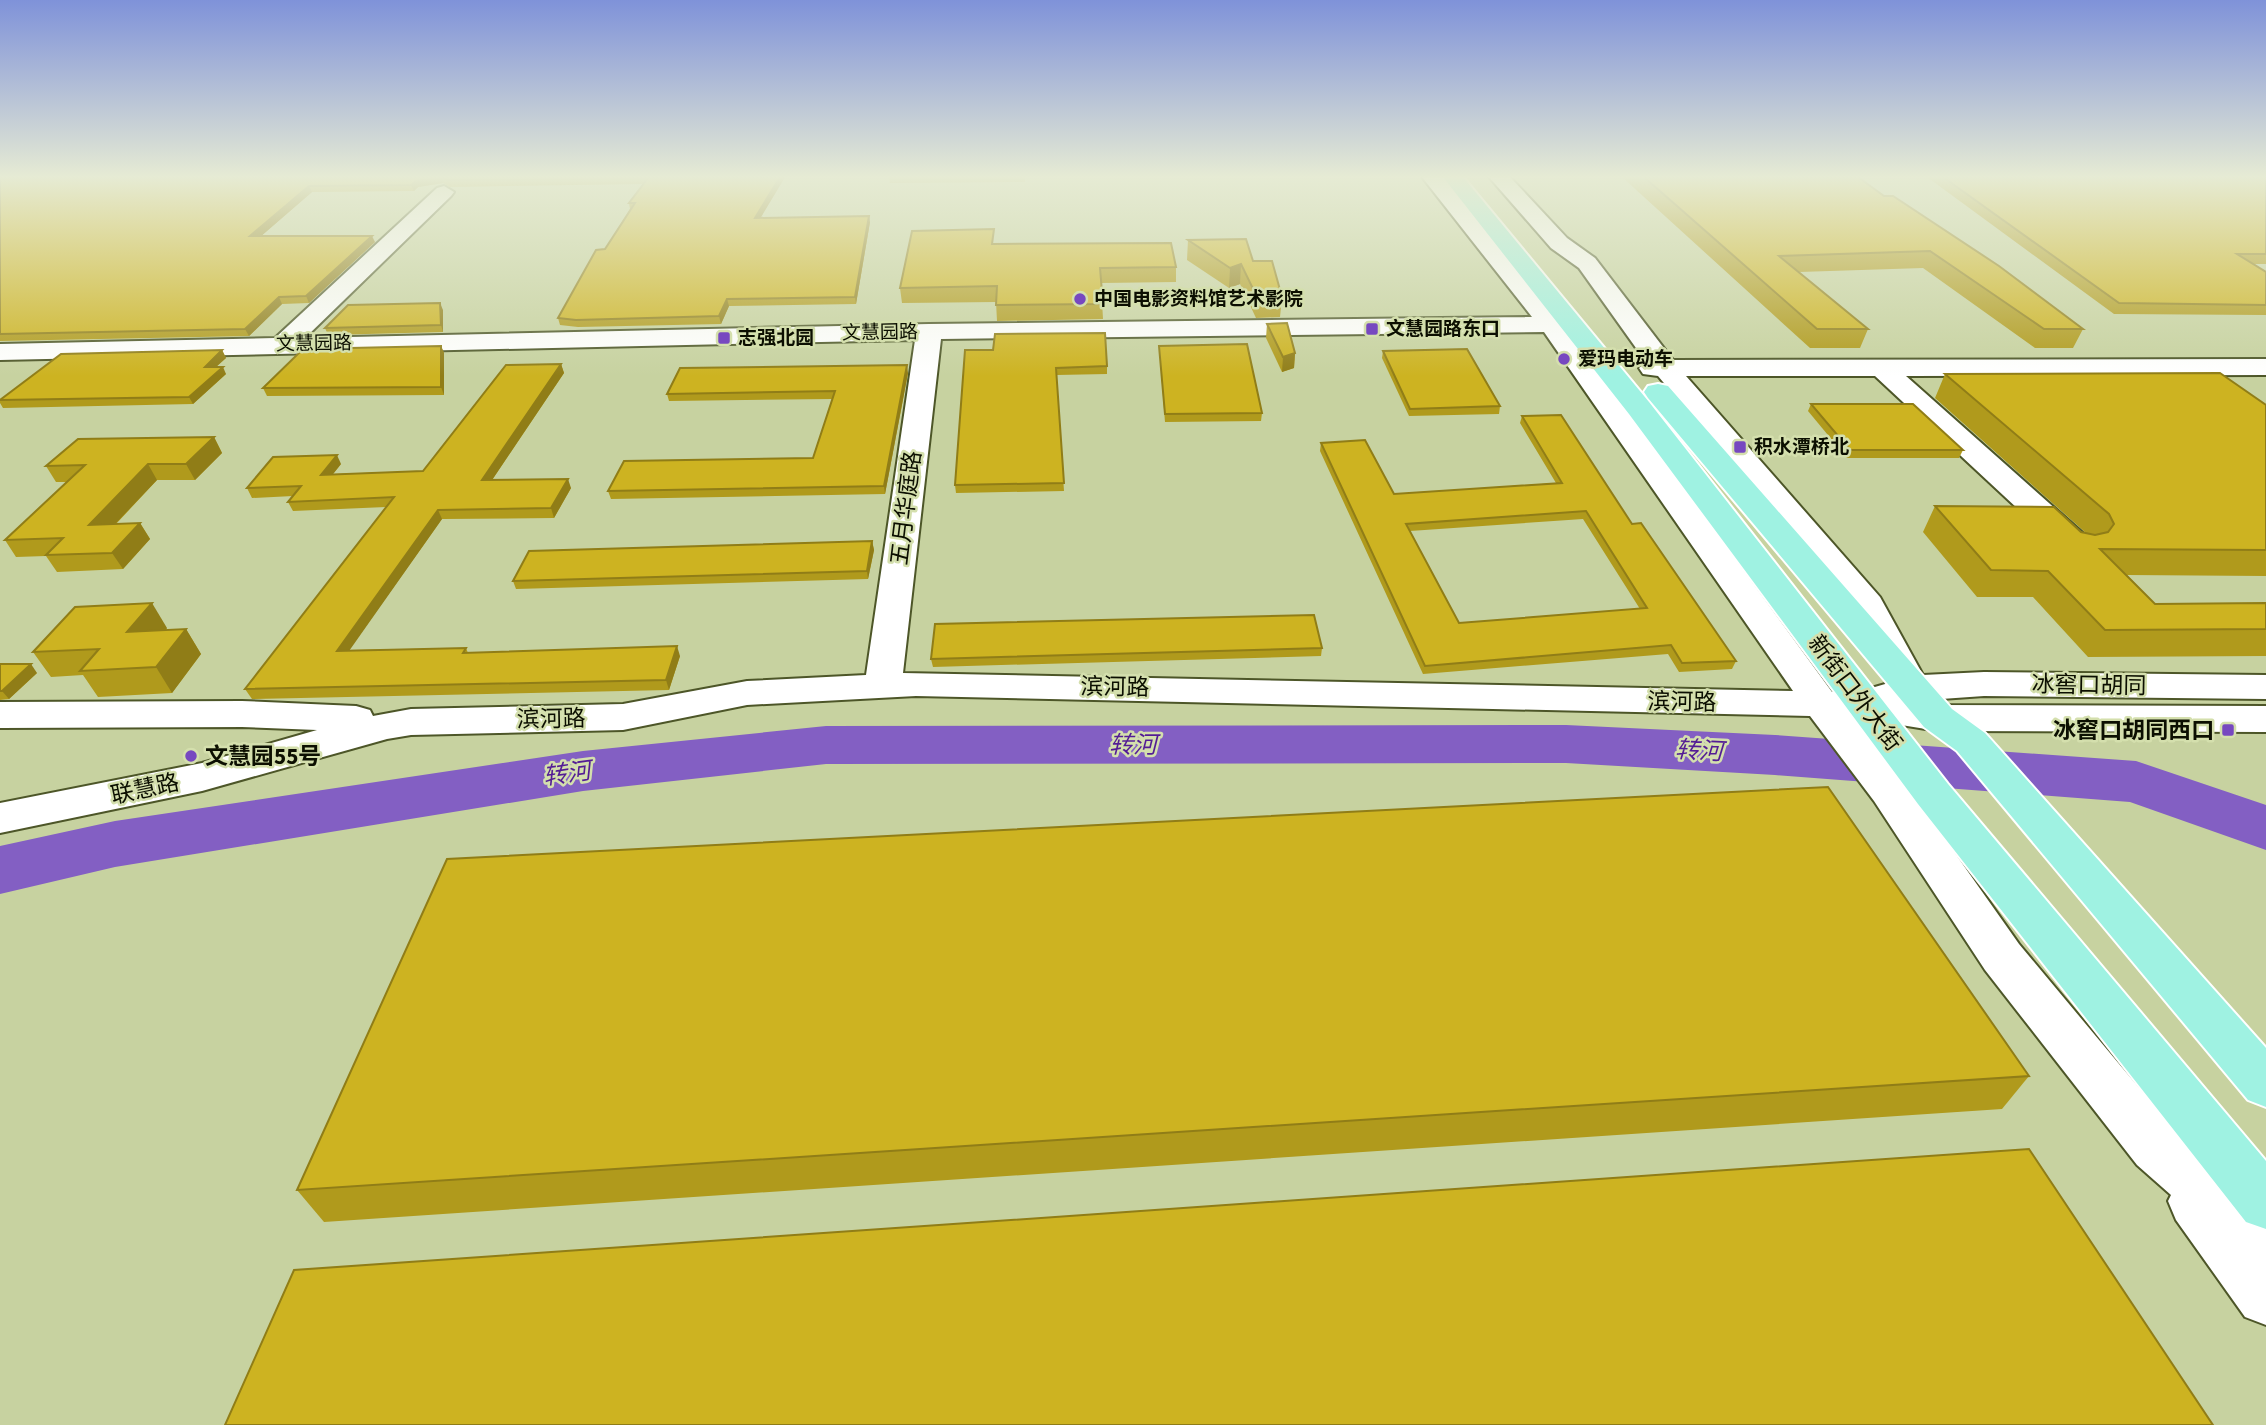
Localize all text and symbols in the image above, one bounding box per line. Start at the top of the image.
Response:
place label: 中国电影资料馆艺术影院 [1094,286,1303,313]
marker: 中国电影资料馆艺术影院 [1072,291,1088,307]
place label: 文慧园路东口 [1386,316,1500,343]
street label: 文慧园路 [842,319,918,347]
marker: 文慧园路东口 [1364,321,1380,337]
place label: 志强北园 [738,325,814,352]
street label: 文慧园路 [276,330,352,358]
marker: 志强北园 [716,330,732,346]
place label: 爱玛电动车 [1578,346,1673,373]
marker: 爱玛电动车 [1556,351,1572,367]
place label: 积水潭桥北 [1754,434,1849,461]
marker: 积水潭桥北 [1732,439,1748,455]
street label: 五月华庭路 [883,449,929,567]
street label: 新街口外大街 [1800,628,1910,758]
street label: 冰窖口胡同 [2031,667,2147,703]
street label: 滨河路 [1080,670,1150,704]
street label: 滨河路 [1647,685,1717,719]
street label: 滨河路 [516,702,586,736]
place label: 冰窖口胡同西口 [2053,714,2214,747]
marker: 冰窖口胡同西口 [2220,722,2236,738]
water label: 转河 [1109,728,1161,763]
water label: 转河 [1674,732,1728,770]
place label: 文慧园55号 [205,740,321,773]
marker: 文慧园55号 [183,748,199,764]
water label: 转河 [541,753,597,795]
street label: 联慧路 [108,766,182,812]

